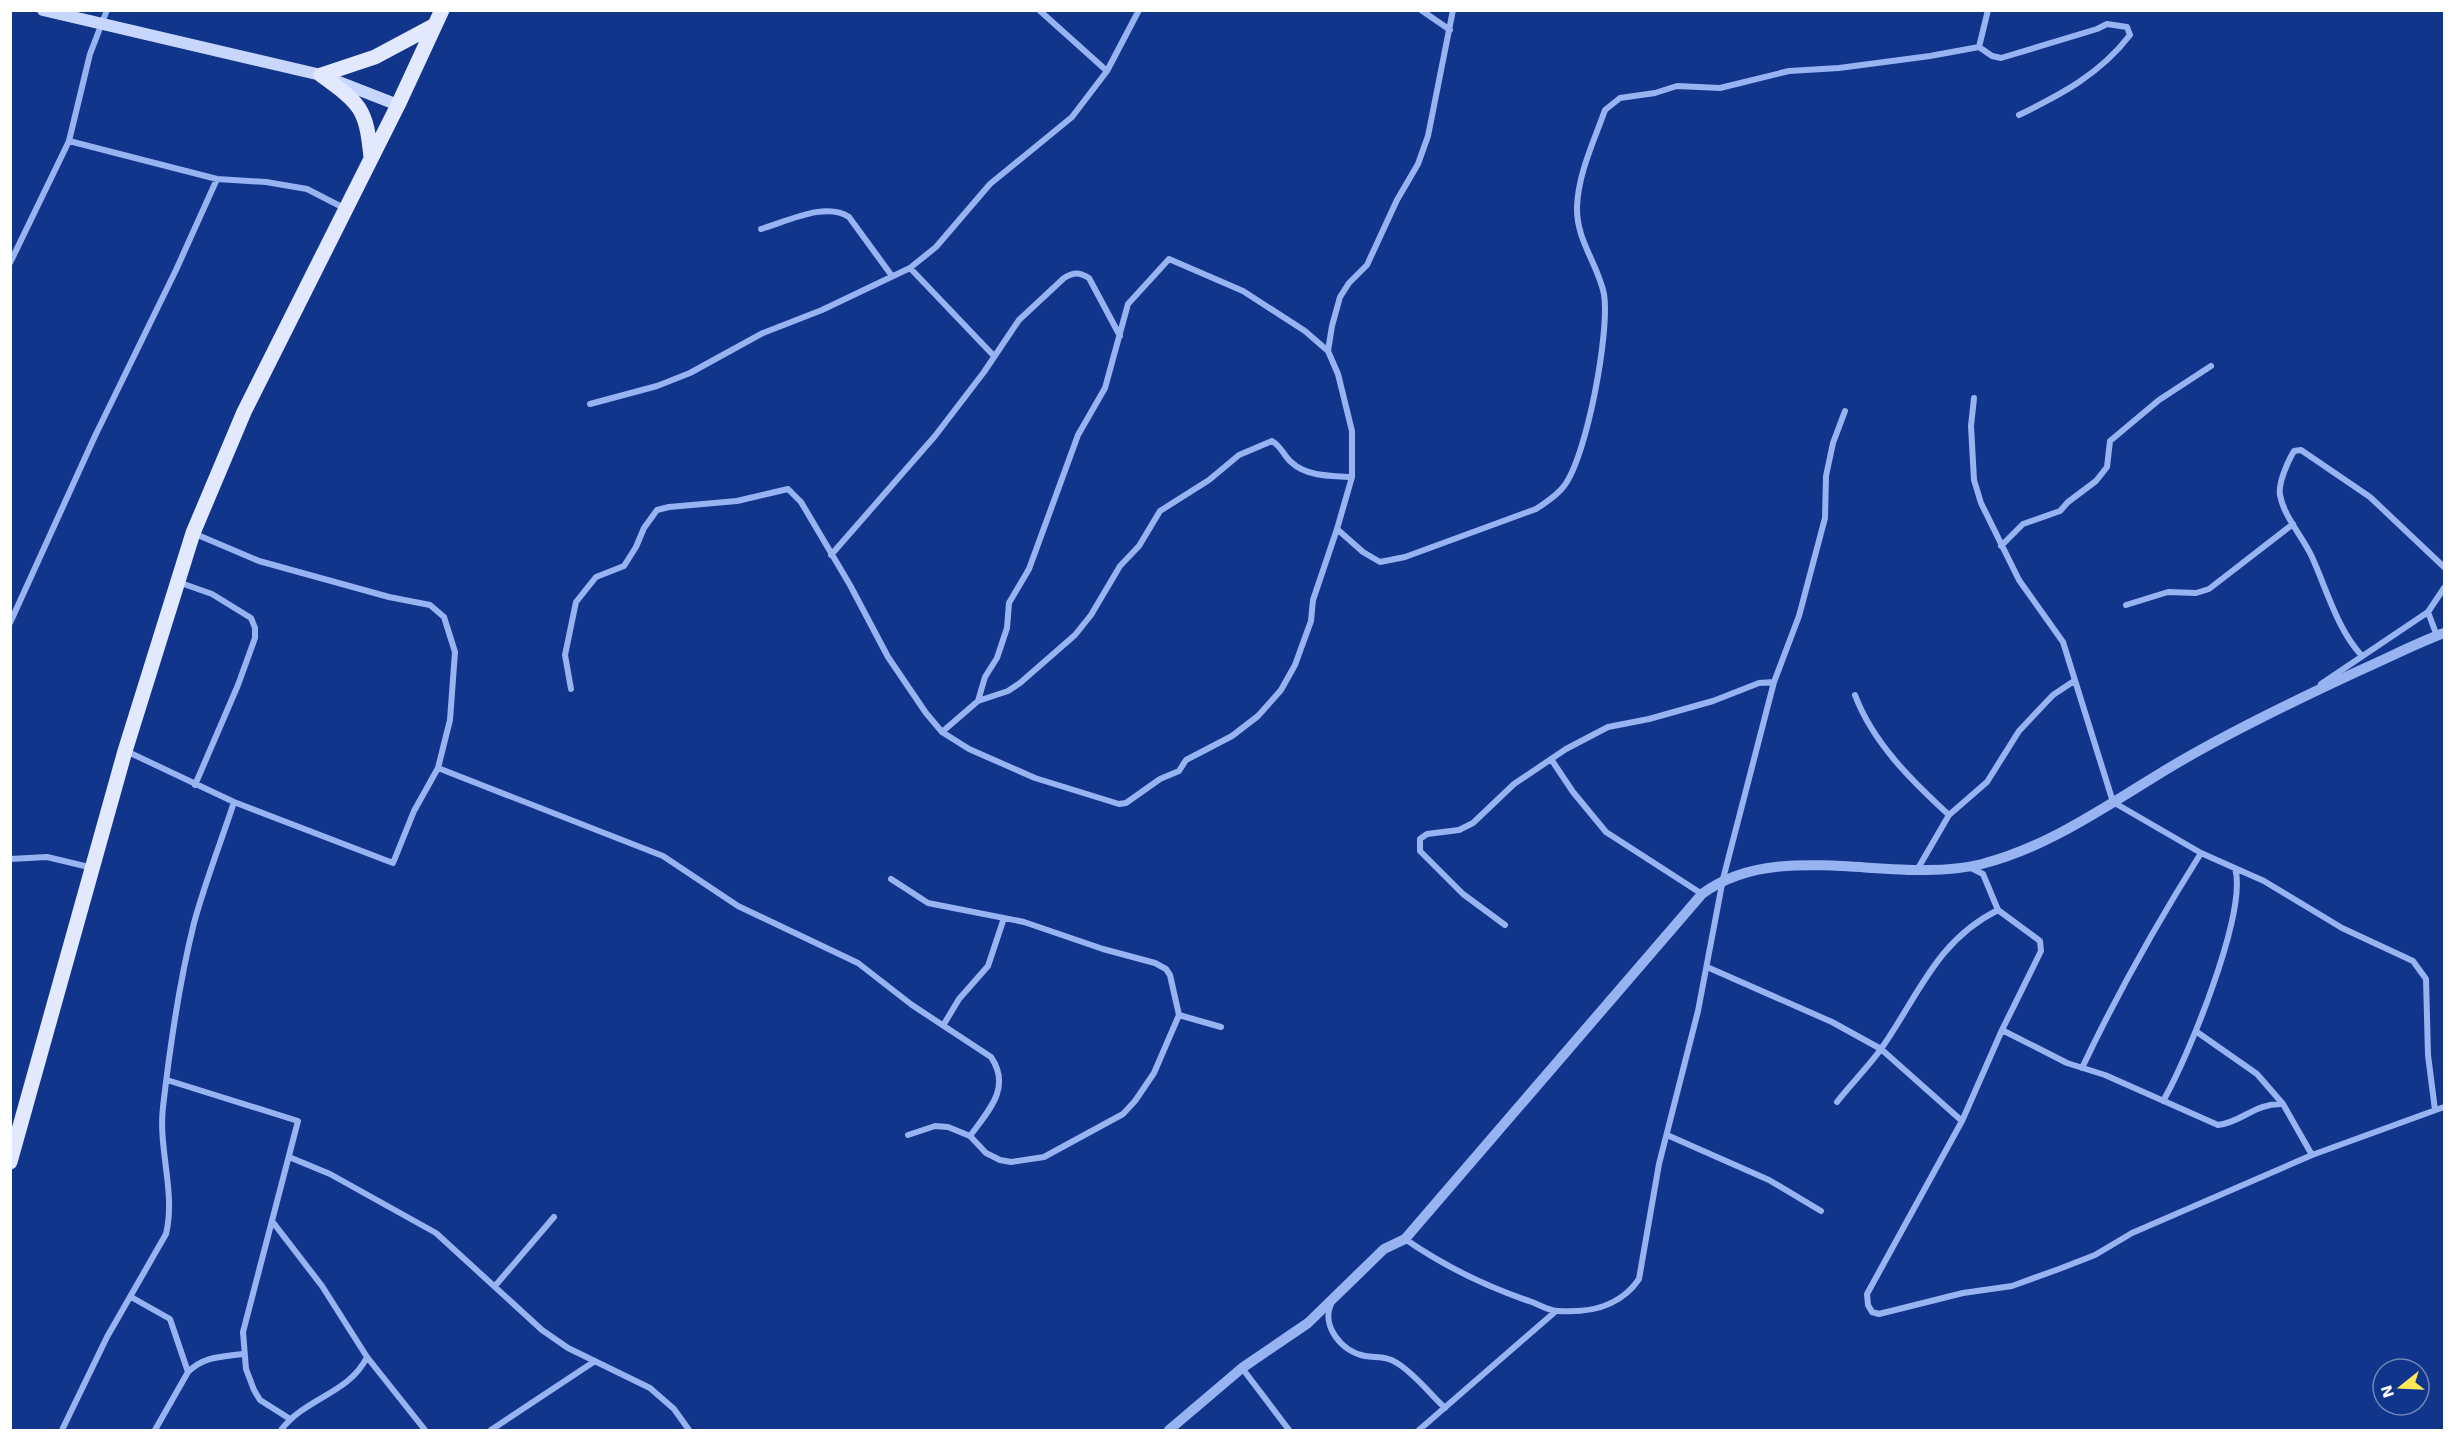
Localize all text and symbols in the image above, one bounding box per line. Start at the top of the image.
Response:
north arrow [2371,1357,2431,1417]
text: N [2376,1383,2398,1400]

